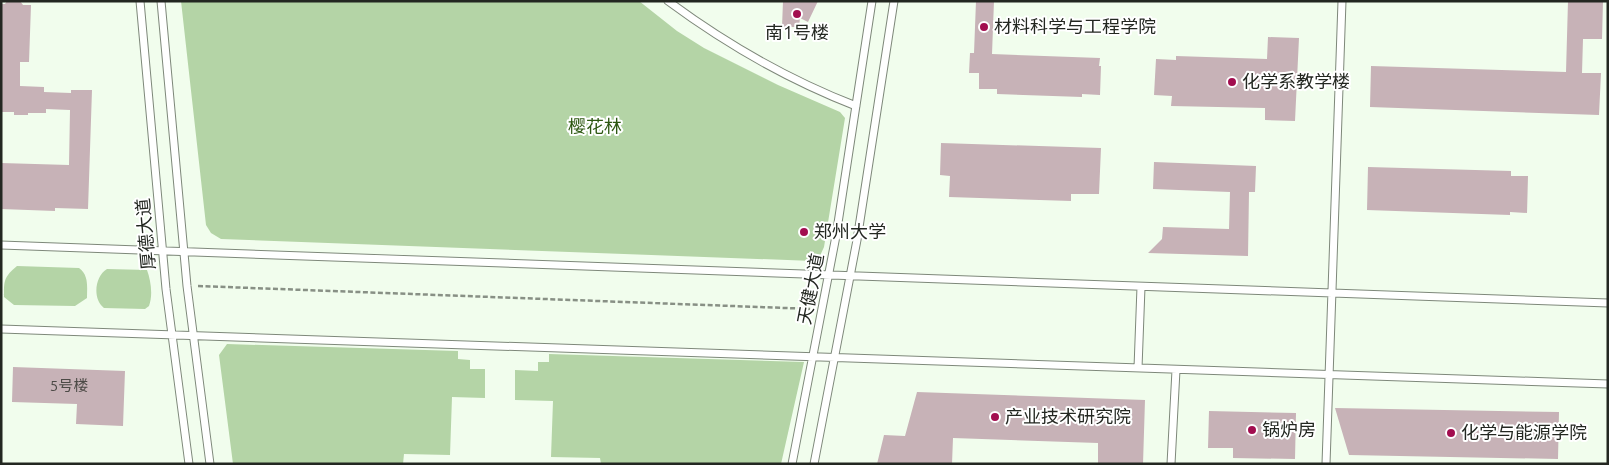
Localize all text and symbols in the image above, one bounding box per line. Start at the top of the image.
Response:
marker: 南1号楼 [791,8,803,20]
place label: 材料科学与工程学院 [994,16,1156,36]
marker: 材料科学与工程学院 [978,21,990,33]
place label: 南1号楼 [765,22,829,42]
place label: 化学系教学楼 [1242,71,1350,91]
marker: 化学系教学楼 [1226,76,1238,88]
park label: 樱花林 [568,116,622,136]
street label: 厚德大道 [132,197,158,271]
place label: 郑州大学 [814,221,886,241]
marker: 郑州大学 [798,226,810,238]
street label: 天健大道 [793,252,827,326]
house number: 5号楼 [50,377,88,394]
place label: 产业技术研究院 [1005,406,1131,426]
marker: 产业技术研究院 [989,411,1001,423]
place label: 锅炉房 [1262,419,1316,439]
place label: 化学与能源学院 [1461,422,1587,442]
marker: 锅炉房 [1246,424,1258,436]
marker: 化学与能源学院 [1445,427,1457,439]

